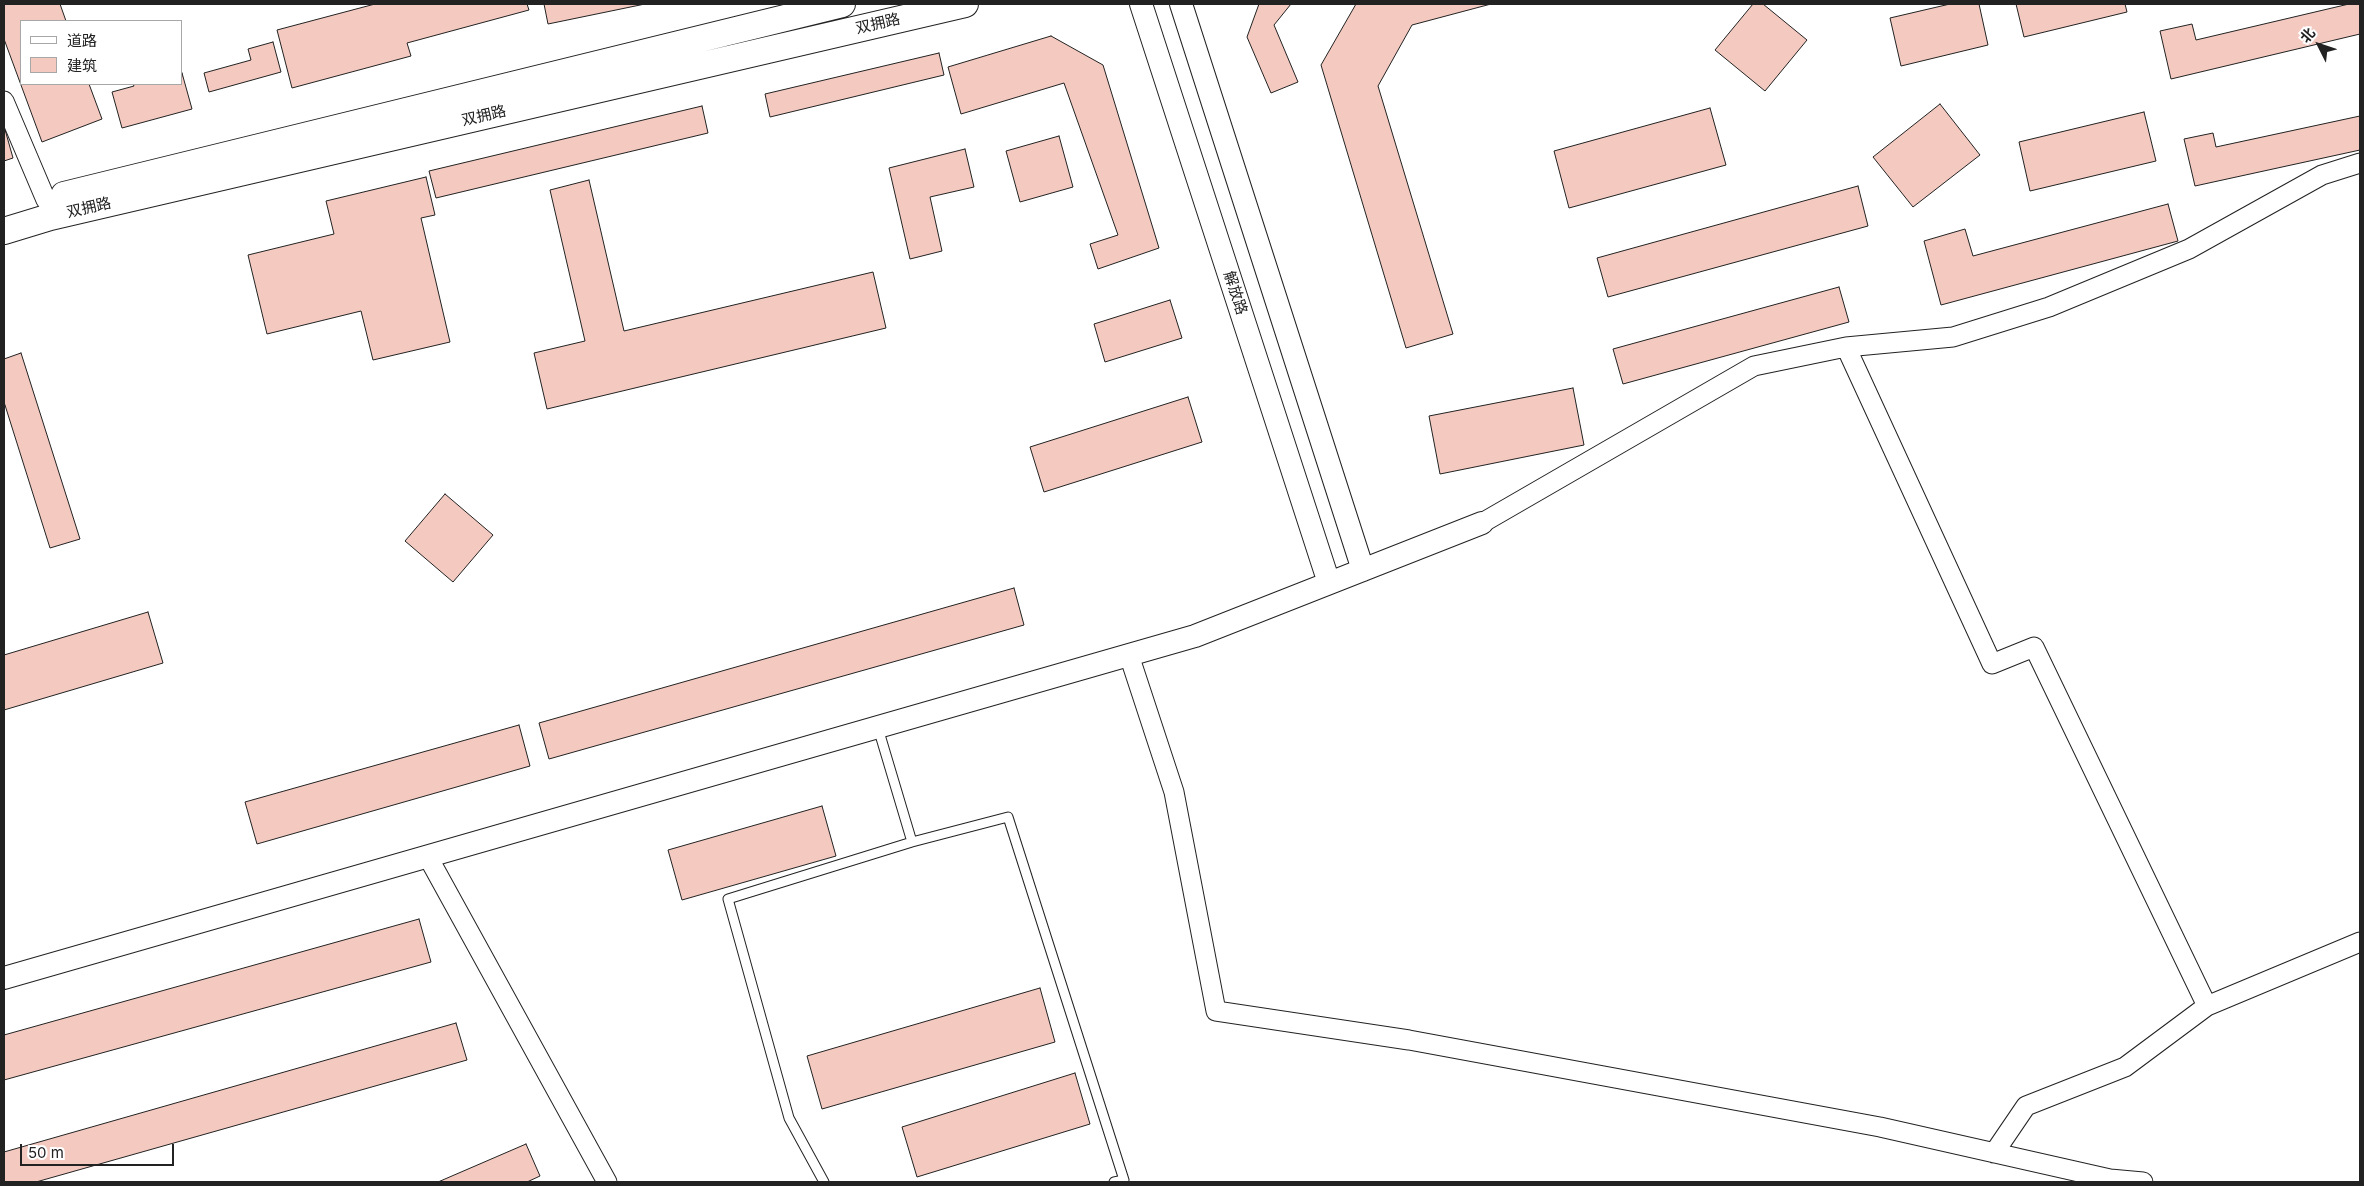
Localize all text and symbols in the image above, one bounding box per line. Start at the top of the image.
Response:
street label: 双拥路 [854,10,902,38]
legend [20,20,182,85]
north arrow [2294,20,2344,70]
text: 北 [2296,24,2318,46]
text: 道路 [67,31,97,50]
text: 建筑 [67,56,97,75]
street label: 双拥路 [460,102,508,130]
street label: 双拥路 [65,194,113,222]
street label: 解放路 [1219,269,1251,317]
scale bar [22,1134,176,1166]
text: 50 m [28,1143,64,1162]

